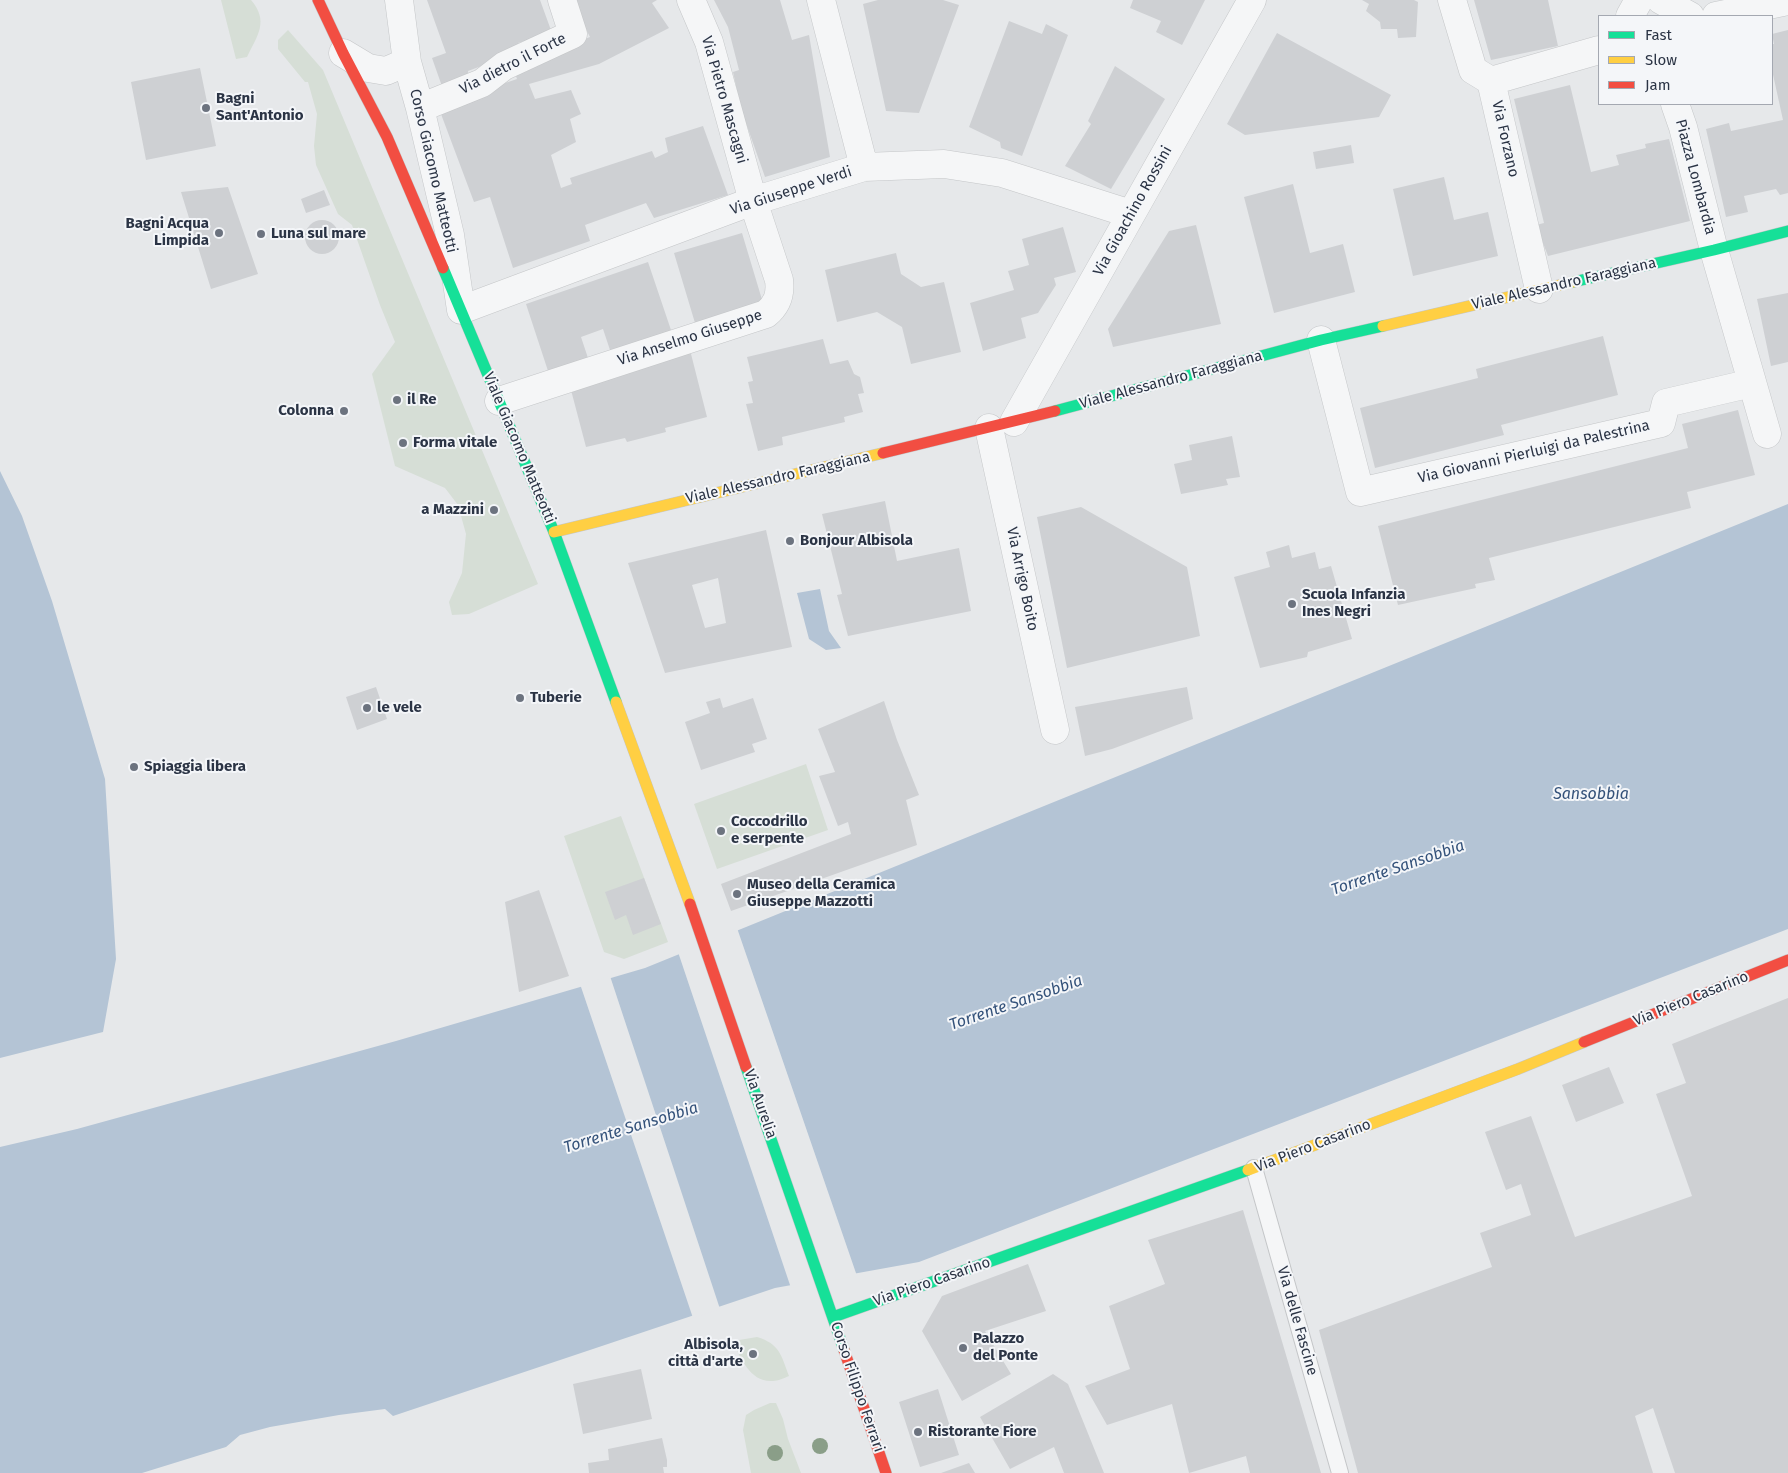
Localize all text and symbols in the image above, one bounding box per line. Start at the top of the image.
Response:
legend [1598,15,1773,105]
text: Fast [1645,26,1672,44]
street label: Via dietro il Forte [457,29,569,99]
street label: Via Pietro Mascagni [697,34,751,166]
text: Slow [1645,51,1677,69]
text: Jam [1645,76,1671,94]
street label: Corso Giacomo Matteotti [405,87,461,255]
place label: Bagni Sant'Antonio [216,90,304,125]
street label: Via Forzano [1487,99,1523,179]
marker: Bagni Sant'Antonio [200,102,212,114]
street label: Piazza Lombardia [1671,117,1719,237]
street label: Via Gioachino Rossini [1090,143,1176,279]
street label: Via Giuseppe Verdi [728,163,854,219]
place label: Bagni Acqua Limpida [125,215,209,250]
place label: Luna sul mare [271,225,366,243]
marker: Bagni Acqua Limpida [213,227,225,239]
marker: Luna sul mare [255,228,267,240]
street label: Viale Alessandro Faraggiana [1470,254,1658,314]
street label: Via Anselmo Giuseppe [615,306,765,370]
street label: Viale Alessandro Faraggiana [1078,347,1264,413]
street label: Viale Giacomo Matteotti [479,370,559,526]
place label: il Re [407,391,437,409]
marker: il Re [391,394,403,406]
place label: Colonna [278,402,334,420]
marker: Colonna [338,405,350,417]
street label: Via Giovanni Pierluigi da Palestrina [1416,417,1652,487]
place label: Forma vitale [413,434,497,452]
marker: Forma vitale [397,437,409,449]
street label: Viale Alessandro Faraggiana [684,448,872,508]
place label: a Mazzini [421,501,484,519]
marker: a Mazzini [488,504,500,516]
street label: Via Arrigo Boito [1002,526,1042,632]
place label: Bonjour Albisola [800,532,913,550]
marker: Bonjour Albisola [784,535,796,547]
place label: Scuola Infanzia Ines Negri [1302,586,1405,621]
marker: Scuola Infanzia Ines Negri [1286,598,1298,610]
place label: Tuberie [530,689,582,707]
marker: Tuberie [514,692,526,704]
place label: le vele [377,699,422,717]
marker: le vele [361,702,373,714]
place label: Spiaggia libera [144,758,246,776]
marker: Spiaggia libera [128,761,140,773]
water label: Sansobbia [1553,785,1629,805]
place label: Coccodrillo e serpente [731,813,807,848]
marker: Coccodrillo e serpente [715,825,727,837]
water label: Torrente Sansobbia [1329,836,1467,900]
place label: Museo della Ceramica Giuseppe Mazzotti [747,876,896,911]
marker: Museo della Ceramica Giuseppe Mazzotti [731,888,743,900]
street label: Via Piero Casarino [1631,968,1751,1030]
water label: Torrente Sansobbia [947,971,1085,1035]
street label: Via Aurelia [740,1067,780,1141]
water label: Torrente Sansobbia [562,1098,700,1158]
street label: Via Piero Casarino [1252,1116,1374,1176]
street label: Via Piero Casarino [871,1254,993,1310]
street label: Via delle Fascine [1273,1264,1321,1378]
street label: Corso Filippo Ferrari [826,1319,888,1455]
place label: Palazzo del Ponte [973,1330,1038,1365]
place label: Albisola, città d'arte [668,1336,743,1371]
marker: Palazzo del Ponte [957,1342,969,1354]
marker: Albisola, città d'arte [747,1348,759,1360]
place label: Ristorante Fiore [928,1423,1036,1441]
marker: Ristorante Fiore [912,1426,924,1438]

